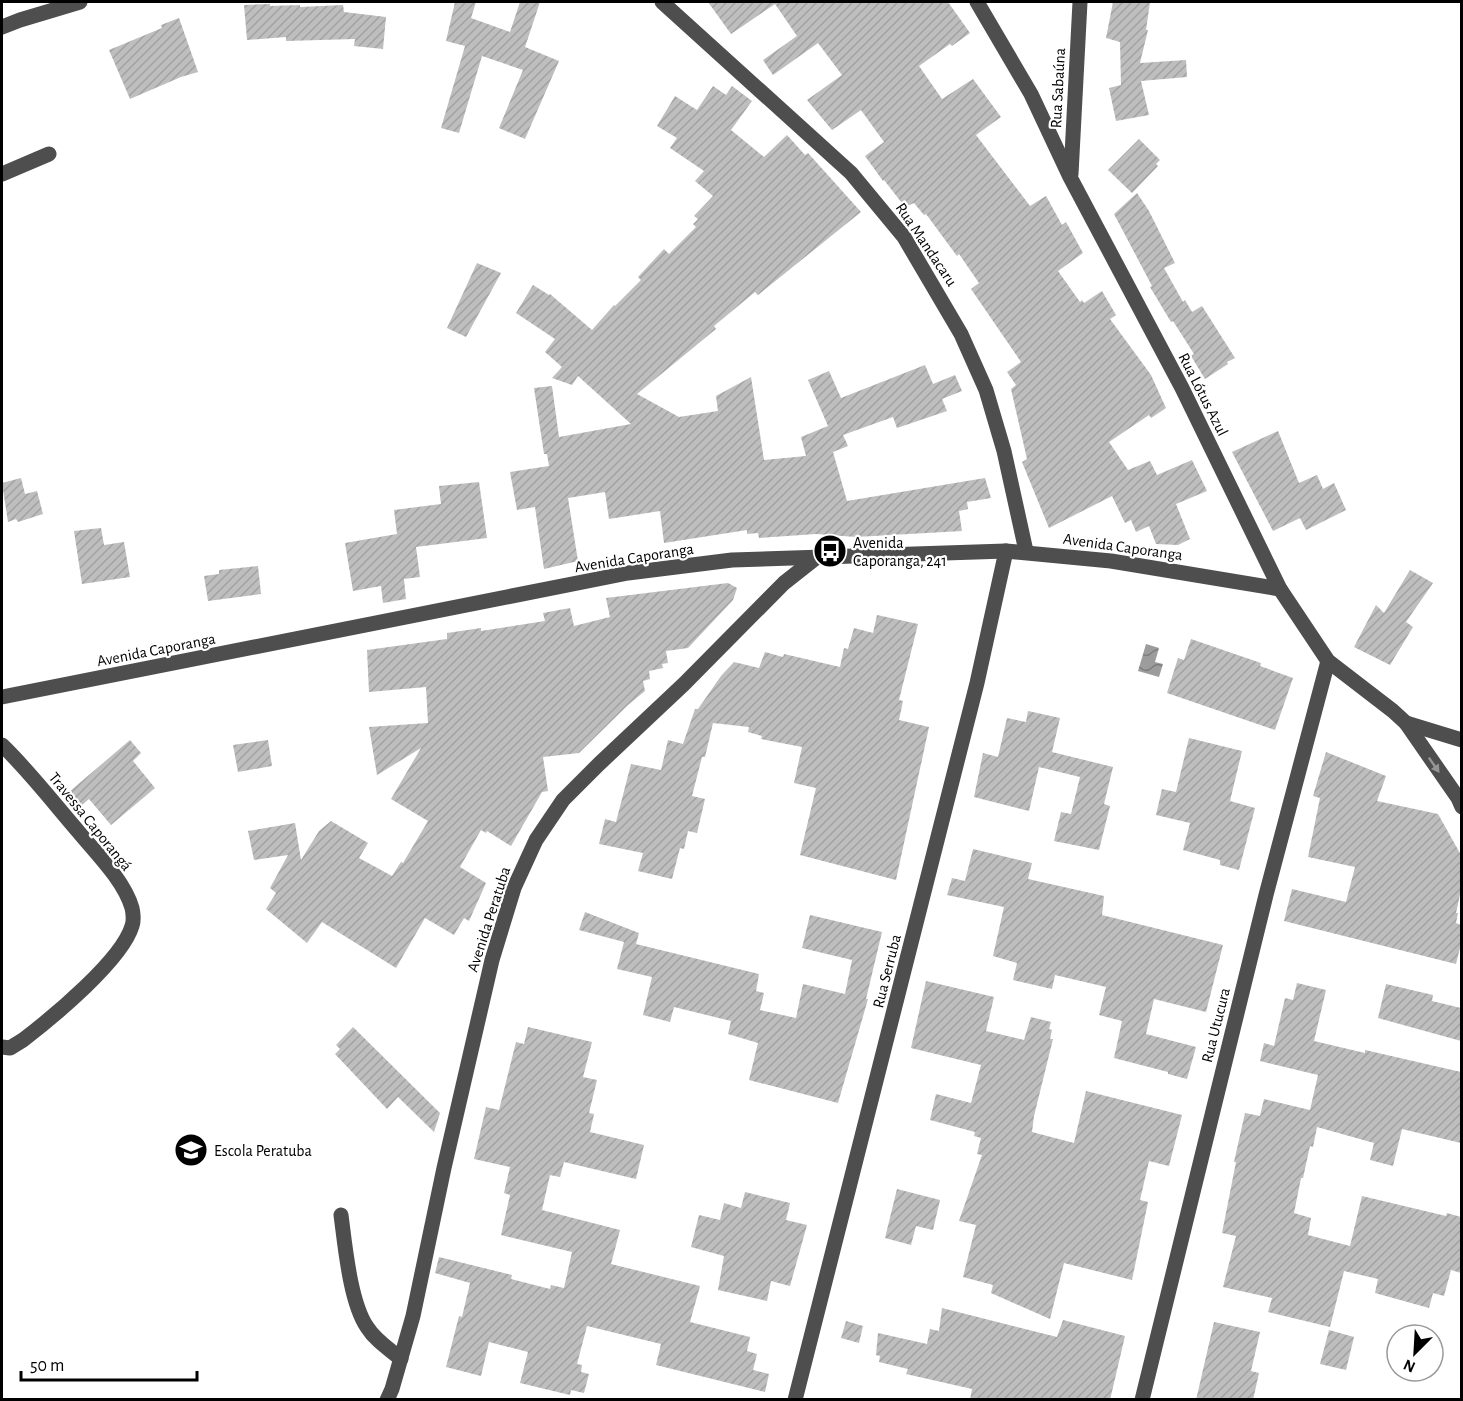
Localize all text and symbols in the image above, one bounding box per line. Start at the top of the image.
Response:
street label: Rua Sabaúna [1048,47,1068,129]
street label: Rua Mandacaru [892,200,960,289]
street label: Rua Lótus Azul [1175,350,1231,439]
street label: Avenida Caporanga [1062,531,1184,563]
bus stop icon: Avenida Caporanga, 241 [812,533,848,569]
place label: Avenida Caporanga, 241 [853,535,947,569]
street label: Avenida Caporanga [573,541,695,575]
street label: Avenida Caporanga [96,631,217,669]
one-way arrow [1428,756,1440,772]
street label: Travessa Caporangá [46,769,135,874]
street label: Avenida Peratuba [464,865,513,974]
street label: Rua Serruba [870,933,904,1010]
street label: Rua Utucura [1199,986,1233,1064]
school or university icon: Escola Peratuba [173,1132,209,1168]
place label: Escola Peratuba [214,1143,312,1159]
north arrow [1385,1323,1445,1383]
scale bar [21,1344,196,1382]
text: N [1401,1356,1418,1375]
text: 50 m [30,1357,64,1375]

